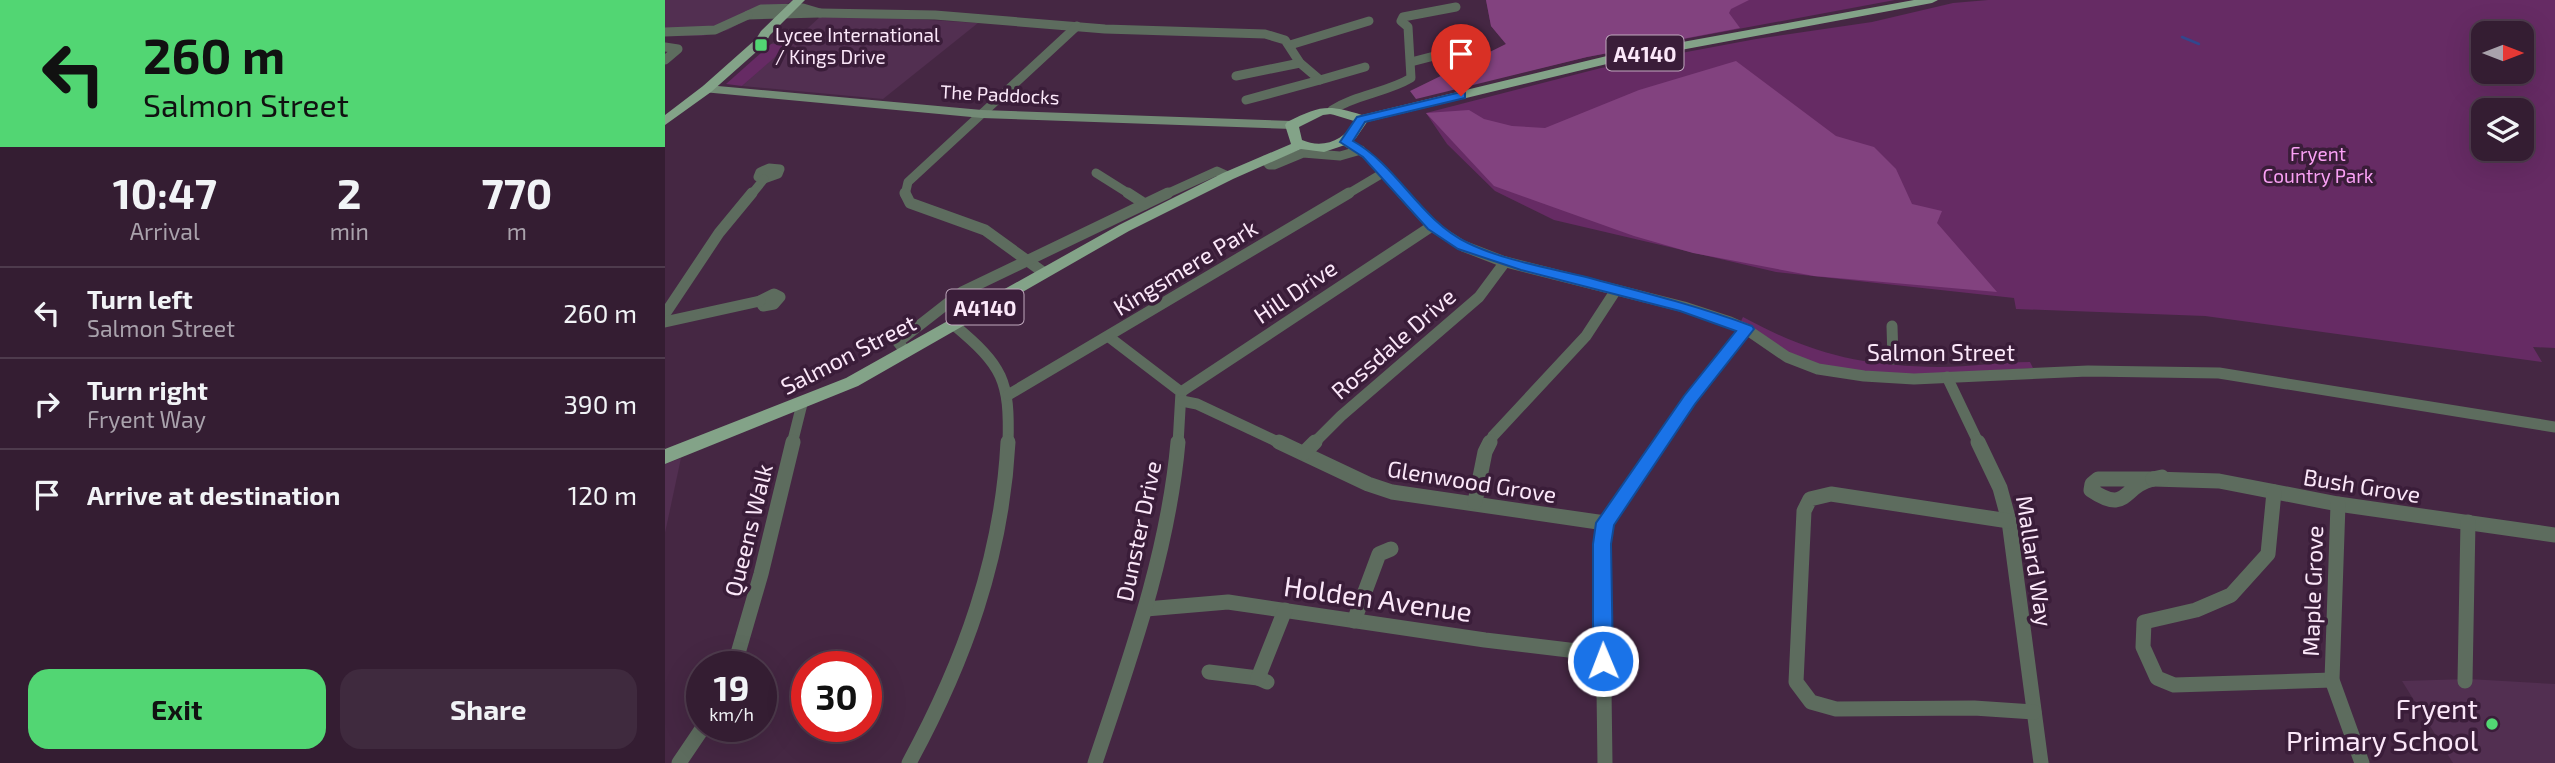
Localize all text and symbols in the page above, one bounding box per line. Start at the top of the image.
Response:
north arrow [2471,21,2534,84]
map controls [2471,21,2534,161]
place label: Lycee International / Kings Drive [775,23,940,68]
pin [1431,24,1491,96]
text: 260 m [143,25,285,84]
icon: left [28,28,119,119]
icon: arrive [1442,35,1480,73]
road number: A4140 [1607,36,1683,70]
marker: Lycee International / Kings Drive [753,37,769,53]
street label: The Paddocks [940,79,1060,109]
text: Salmon Street [143,85,349,123]
button: layers [2471,98,2534,161]
park label: Fryent Country Park [2262,142,2374,187]
text: 10:47 [113,167,217,217]
text: 2 [337,167,361,217]
text: 770 [481,167,552,217]
street label: Kingsmere Park [1108,213,1262,321]
text: Arrival [130,217,200,245]
text: min [330,217,369,245]
text: m [507,217,527,245]
street label: Hill Drive [1248,253,1342,329]
street label: Rossdale Drive [1325,282,1461,404]
text: Turn left [87,283,193,314]
road number: A4140 [947,290,1023,324]
icon: left [28,294,66,332]
text: 260 m [563,297,637,328]
street label: Salmon Street [776,308,920,400]
text: Salmon Street [87,314,235,342]
street label: Salmon Street [1867,338,2015,366]
text: Turn right [87,374,208,405]
icon: right [28,385,66,423]
text: 390 m [563,388,637,419]
text: Fryent Way [87,405,206,433]
street label: Glenwood Grove [1385,454,1559,508]
street label: Dunster Drive [1109,458,1167,604]
street label: Queens Walk [718,460,778,599]
street label: Bush Grove [2301,462,2423,508]
icon: arrive [28,476,66,514]
text: Arrive at destination [87,479,340,510]
text: 120 m [568,479,637,510]
street label: Mallard Way [2011,493,2059,629]
street label: Maple Grove [2296,525,2328,657]
street label: Holden Avenue [1282,568,1474,628]
position arrow [1566,624,1640,698]
speed limit sign: 30 [791,651,882,742]
text: 19 [714,666,749,708]
button: Exit [28,669,326,749]
button: Share [340,669,637,749]
place label: Fryent Primary School [2286,691,2479,757]
text: km/h [709,703,754,725]
marker: Fryent Primary School [2484,716,2500,732]

